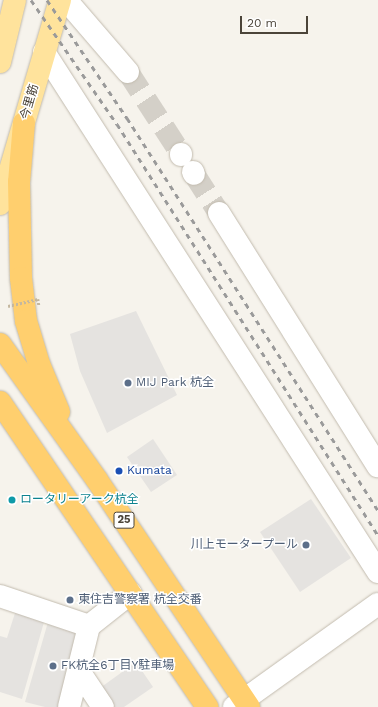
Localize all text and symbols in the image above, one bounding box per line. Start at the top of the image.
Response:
scale bar [242,8,310,34]
text: 20 m [247,16,277,30]
street label: 今里筋 [18,83,42,121]
place label: MIJ Park 杭全 [136,376,215,390]
marker: MIJ Park 杭全 [123,378,133,388]
place label: Kumata [127,464,172,478]
marker: Kumata [114,466,124,476]
place label: ロータリーアーク杭全 [20,493,139,507]
marker: ロータリーアーク杭全 [7,495,17,505]
road number: 25 [113,511,135,529]
place label: 川上モータープール [190,538,298,552]
marker: 川上モータープール [301,540,311,550]
place label: 東住吉警察署 杭全交番 [78,593,202,607]
marker: 東住吉警察署 杭全交番 [65,595,75,605]
place label: FK杭全6丁目Y駐車場 [61,659,174,673]
marker: FK杭全6丁目Y駐車場 [48,661,58,671]

